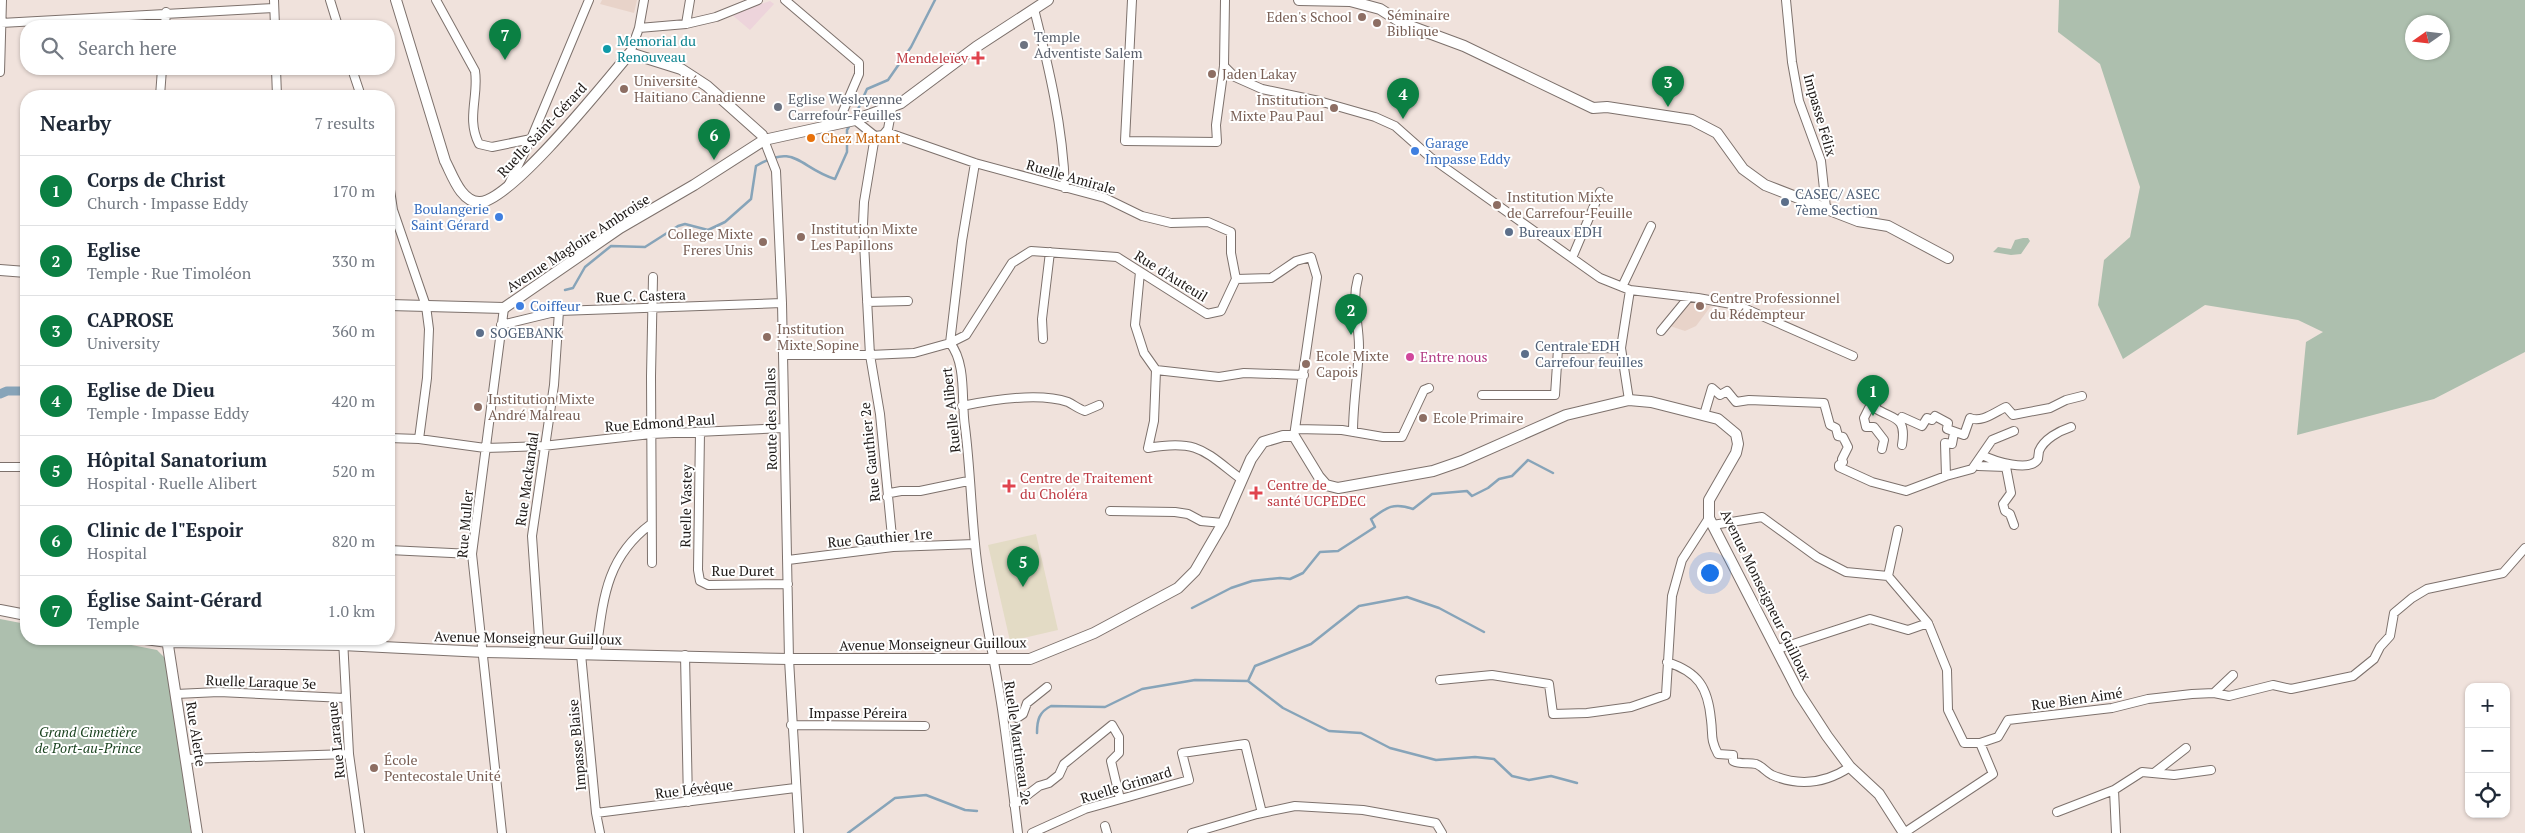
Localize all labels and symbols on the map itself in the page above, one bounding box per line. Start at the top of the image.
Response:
place label: Séminaire Biblique [1387,5,1450,40]
place label: Eden's School [1267,7,1352,26]
marker: Eden's School [1356,11,1368,23]
north arrow [2405,15,2450,60]
marker: Séminaire Biblique [1371,17,1383,29]
pin: 7 [489,19,521,60]
place label: Temple Adventiste Salem [1034,27,1143,62]
place label: Memorial du Renouveau [617,31,696,66]
marker: Temple Adventiste Salem [1018,39,1030,51]
marker: Memorial du Renouveau [601,43,613,55]
place label: Mendeleïev [896,48,969,67]
marker: Mendeleïev [972,52,984,64]
place label: Jaden Lakay [1222,64,1297,83]
pin: 3 [1652,66,1684,107]
marker: Jaden Lakay [1206,68,1218,80]
place label: Université Haitiano Canadienne [634,71,766,106]
street label: Impasse Félix [1800,71,1842,159]
street label: Ruelle Saint-Gérard [493,78,591,181]
pin: 4 [1387,78,1419,119]
marker: Université Haitiano Canadienne [618,83,630,95]
place label: Eglise Wesleyenne Carrefour-Feuilles [788,89,902,124]
place label: Institution Mixte Pau Paul [1230,90,1325,125]
marker: Eglise Wesleyenne Carrefour-Feuilles [772,101,784,113]
marker: Institution Mixte Pau Paul [1328,102,1340,114]
pin: 6 [698,119,730,160]
place label: Chez Matant [821,128,901,147]
marker: Chez Matant [805,132,817,144]
place label: Garage Impasse Eddy [1425,133,1511,168]
marker: Garage Impasse Eddy [1409,145,1421,157]
street label: Ruelle Amirale [1024,155,1118,198]
place label: CASEC/ ASEC 7ème Section [1795,184,1880,219]
place label: Institution Mixte de Carrefour-Feuille [1507,187,1633,222]
street label: Avenue Magloire Ambroise [502,189,653,296]
marker: CASEC/ ASEC 7ème Section [1779,196,1791,208]
place label: Boulangerie Saint Gérard [411,199,489,234]
marker: Institution Mixte de Carrefour-Feuille [1491,199,1503,211]
marker: Boulangerie Saint Gérard [493,211,505,223]
place label: Institution Mixte Les Papillons [811,219,918,254]
place label: Bureaux EDH [1519,222,1602,241]
place label: College Mixte Freres Unis [667,224,753,259]
marker: Bureaux EDH [1503,226,1515,238]
marker: Institution Mixte Les Papillons [795,231,807,243]
marker: College Mixte Freres Unis [757,236,769,248]
street label: Rue d'Auteuil [1131,246,1211,306]
street label: Rue C. Castera [596,284,686,307]
place label: Centre Professionnel du Rédempteur [1710,288,1840,323]
pin: 2 [1335,294,1367,335]
place label: Coiffeur [530,296,581,315]
marker: Coiffeur [514,300,526,312]
marker: Centre Professionnel du Rédempteur [1694,300,1706,312]
place label: Institution Mixte Sopine [777,319,859,354]
place label: SOGEBANK [490,323,564,342]
marker: SOGEBANK [474,327,486,339]
marker: Institution Mixte Sopine [761,331,773,343]
place label: Centrale EDH Carrefour feuilles [1535,336,1643,371]
place label: Ecole Mixte Capois [1316,346,1389,381]
place label: Entre nous [1420,347,1488,366]
marker: Centrale EDH Carrefour feuilles [1519,348,1531,360]
marker: Entre nous [1404,351,1416,363]
marker: Ecole Mixte Capois [1300,358,1312,370]
street label: Ruelle Alibert [936,366,964,454]
street label: Route des Dalles [760,367,781,471]
pin: 1 [1857,375,1889,416]
place label: Institution Mixte André Malreau [488,389,595,424]
marker: Institution Mixte André Malreau [472,401,484,413]
street label: Rue Gauthier 2e [855,401,884,503]
place label: Ecole Primaire [1433,408,1524,427]
street label: Rue Edmond Paul [604,409,716,436]
marker: Ecole Primaire [1417,412,1429,424]
street label: Rue Mackandal [511,431,543,527]
street label: Ruelle Vastey [675,463,696,548]
place label: Centre de Traitement du Choléra [1020,468,1154,503]
place label: Centre de santé UCPEDEC [1267,475,1366,510]
marker: Centre de Traitement du Choléra [1002,479,1016,493]
marker: Centre de santé UCPEDEC [1249,486,1263,500]
street label: Rue Muller [452,488,477,559]
street label: Avenue Monseigneur Guilloux [1717,506,1816,684]
street label: Rue Gauthier 1re [827,523,933,552]
pin: 5 [1007,546,1039,587]
your location [1697,560,1723,586]
street label: Rue Duret [712,561,775,580]
street label: Avenue Monseigneur Guilloux [434,626,623,649]
street label: Avenue Monseigneur Guilloux [839,632,1028,655]
street label: Ruelle Laraque 3e [205,670,317,693]
street label: Ruelle Martineau 2e [1000,680,1037,806]
street label: Rue Bien Aimé [2030,683,2124,714]
street label: Impasse Blaise [563,698,590,792]
street label: Rue Alerte [182,700,211,768]
street label: Rue Laraque [322,701,349,780]
street label: Impasse Péreira [809,703,907,722]
park label: Grand Cimetière de Port-au-Prince [35,722,142,757]
place label: École Pentecostale Unité [384,750,501,785]
marker: École Pentecostale Unité [368,762,380,774]
street label: Ruelle Grimard [1078,762,1174,807]
street label: Rue Lévêque [654,774,734,803]

